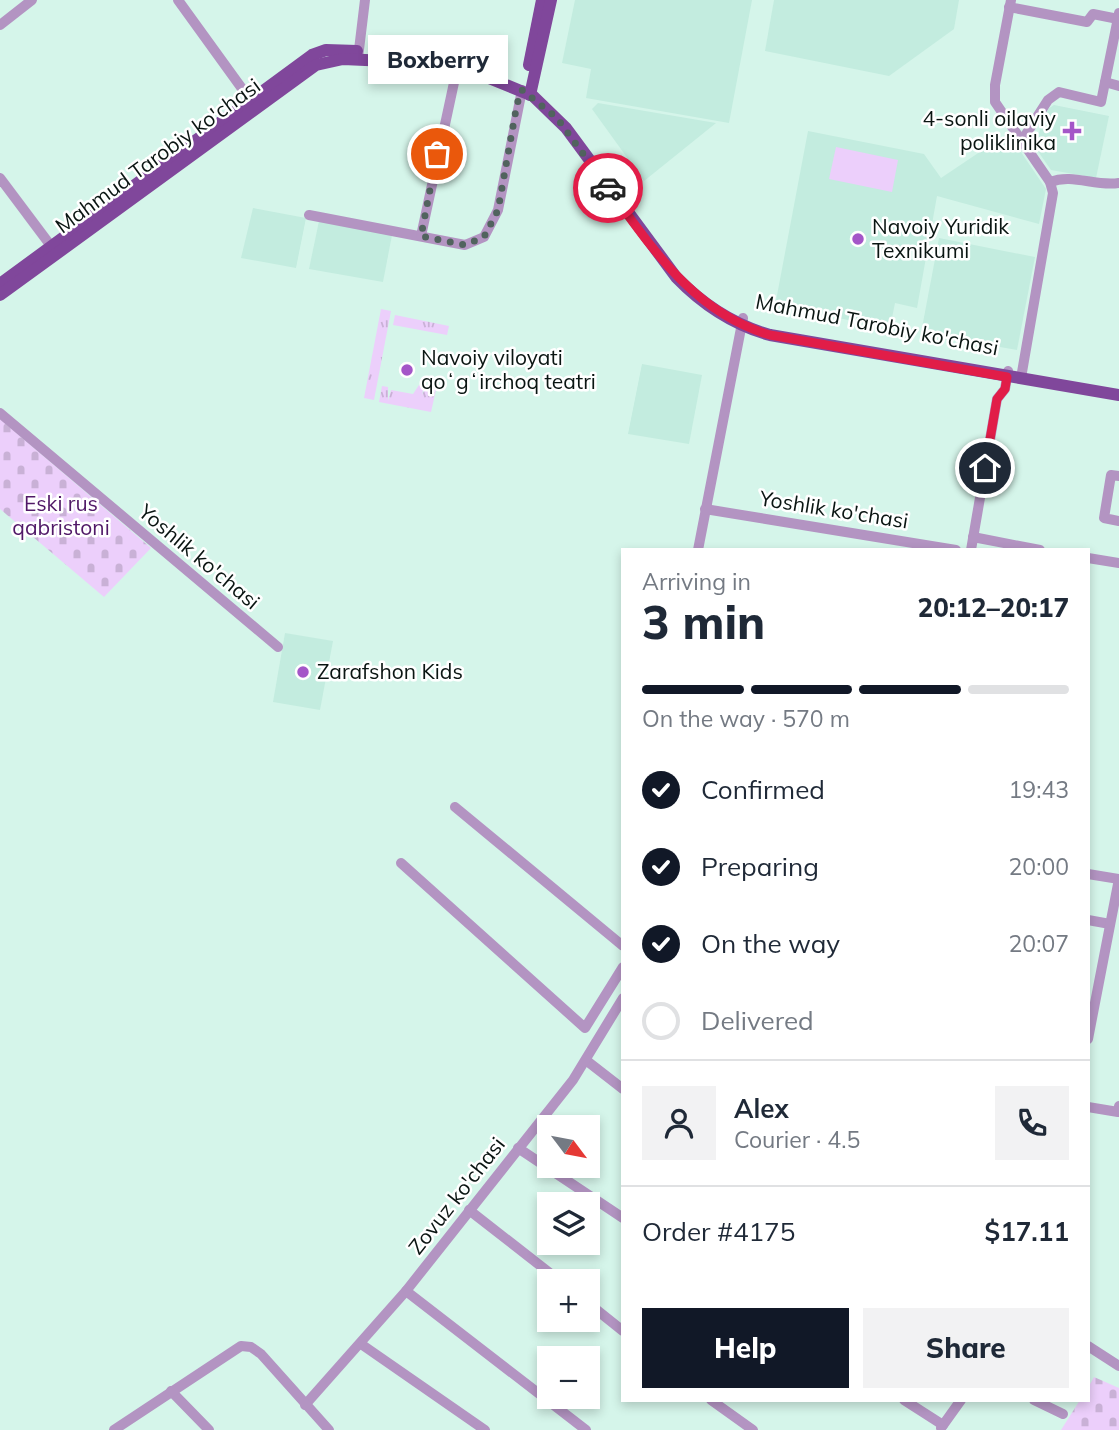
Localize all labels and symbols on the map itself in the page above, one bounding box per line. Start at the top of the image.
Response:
callout: Boxberry [367,35,507,84]
street label: Mahmud Tarobiy ko'chasi [50,72,265,238]
place label: 4-sonli oilaviy poliklinika [922,105,1056,155]
marker: 4-sonli oilaviy poliklinika [1062,121,1082,141]
pin [407,124,467,184]
courier [573,153,643,223]
place label: Navoiy Yuridik Texnikumi [872,213,1009,263]
marker: Navoiy Yuridik Texnikumi [850,231,866,247]
street label: Mahmud Tarobiy ko'chasi [754,288,1001,360]
place label: Navoiy viloyati qoʻgʻirchoq teatri [421,344,596,394]
marker: Navoiy viloyati qoʻgʻirchoq teatri [399,362,415,378]
pin [955,438,1015,498]
street label: Yoshlik ko'chasi [757,484,910,534]
park label: Eski rus qabristoni [12,490,110,540]
street label: Yoshlik ko'chasi [133,497,265,614]
place label: Zarafshon Kids [317,658,463,684]
marker: Zarafshon Kids [295,664,311,680]
north arrow [537,1115,600,1178]
street label: Zovuz ko'chasi [402,1132,510,1259]

